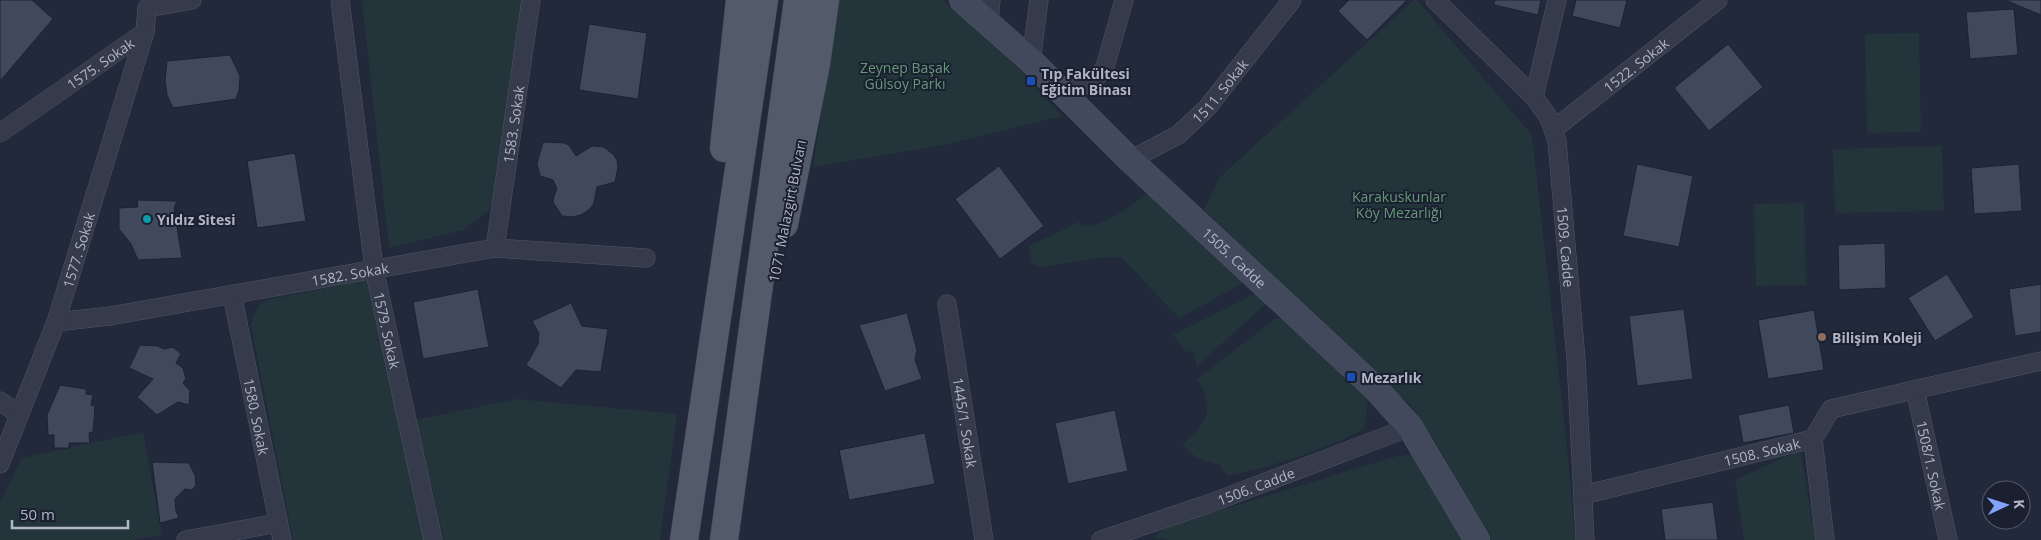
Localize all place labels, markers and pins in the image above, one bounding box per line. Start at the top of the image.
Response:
place label: Tıp Fakültesi Eğitim Binası [1041,64,1131,99]
marker: Tıp Fakültesi Eğitim Binası [1025,75,1037,87]
place label: Yıldız Sitesi [157,210,235,229]
marker: Yıldız Sitesi [141,213,153,225]
place label: Bilişim Koleji [1832,328,1922,347]
marker: Bilişim Koleji [1816,331,1828,343]
place label: Mezarlık [1361,368,1422,387]
marker: Mezarlık [1345,371,1357,383]

